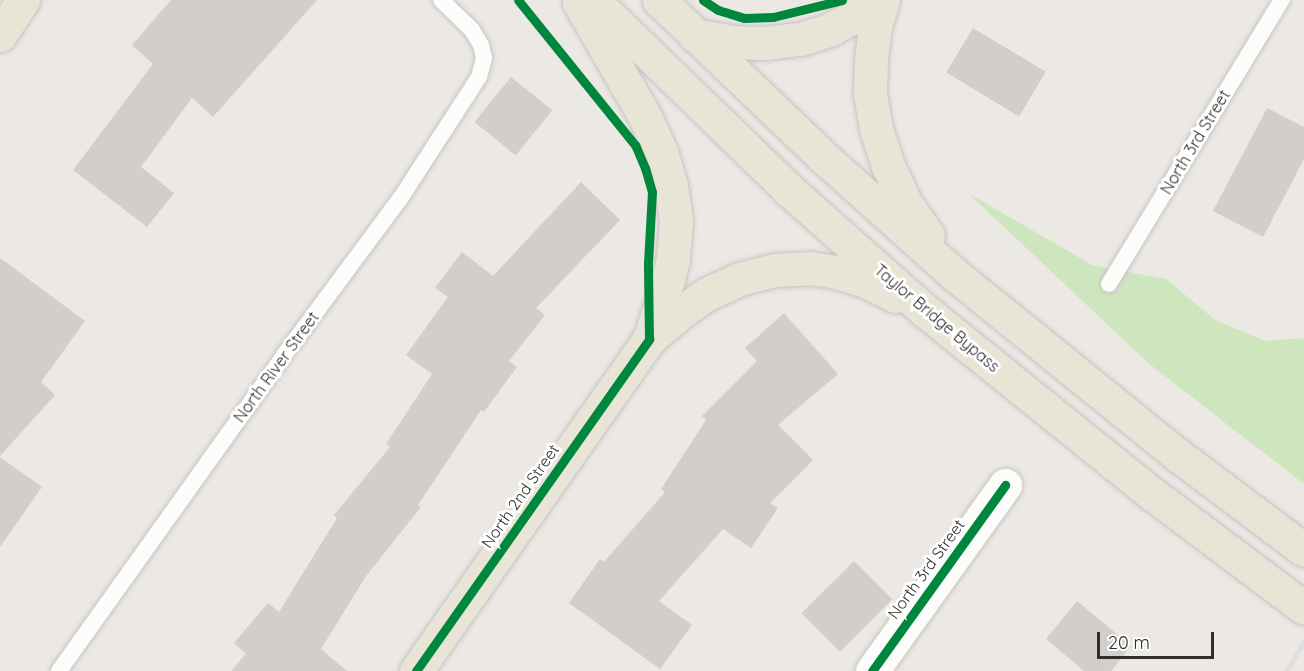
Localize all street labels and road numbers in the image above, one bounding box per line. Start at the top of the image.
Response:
street label: North 3rd Street [1156,86,1234,198]
street label: Taylor Bridge Bypass [871,260,1003,376]
street label: North River Street [229,308,323,426]
street label: North 2nd Street [477,440,563,552]
street label: North 3rd Street [883,515,969,623]

